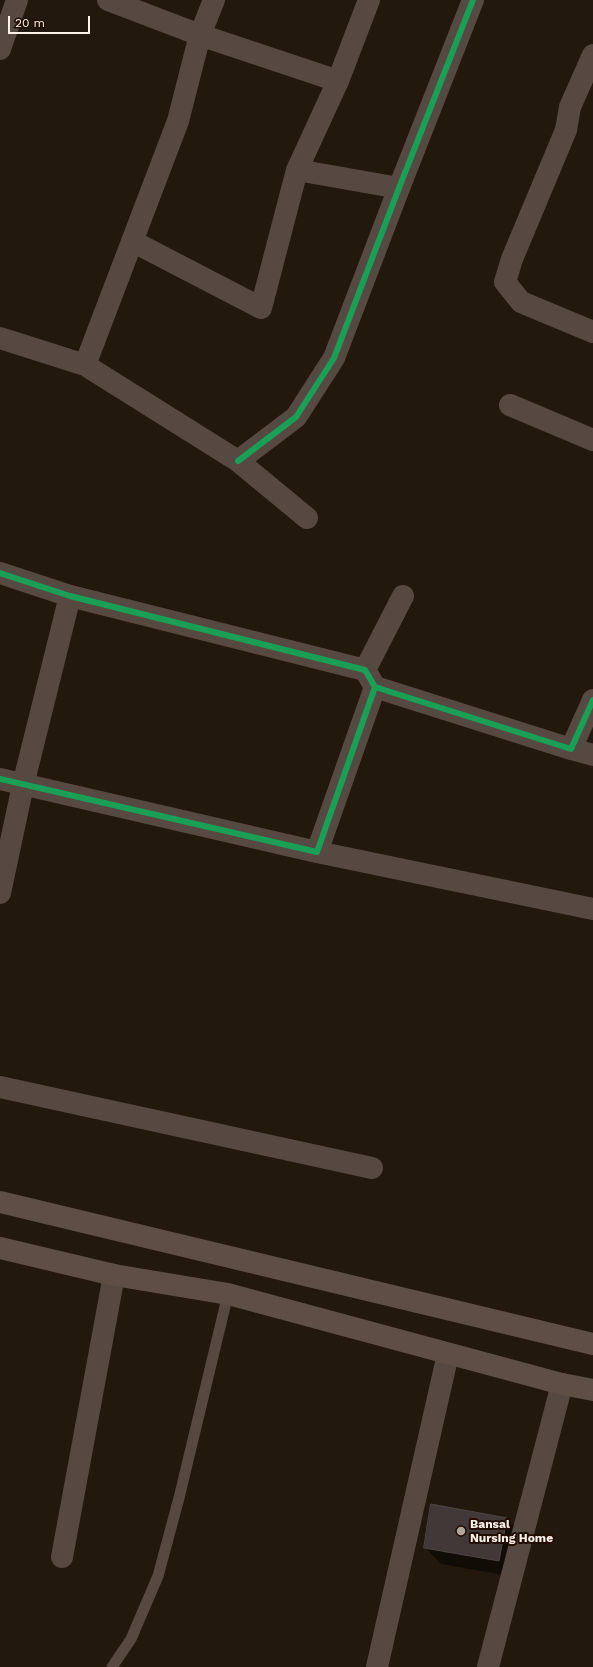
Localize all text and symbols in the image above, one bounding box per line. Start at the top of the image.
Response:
scale bar [10,8,92,34]
text: 20 m [15,16,45,30]
place label: Bansal Nursing Home [470,1517,553,1545]
marker: Bansal Nursing Home [455,1525,467,1537]

